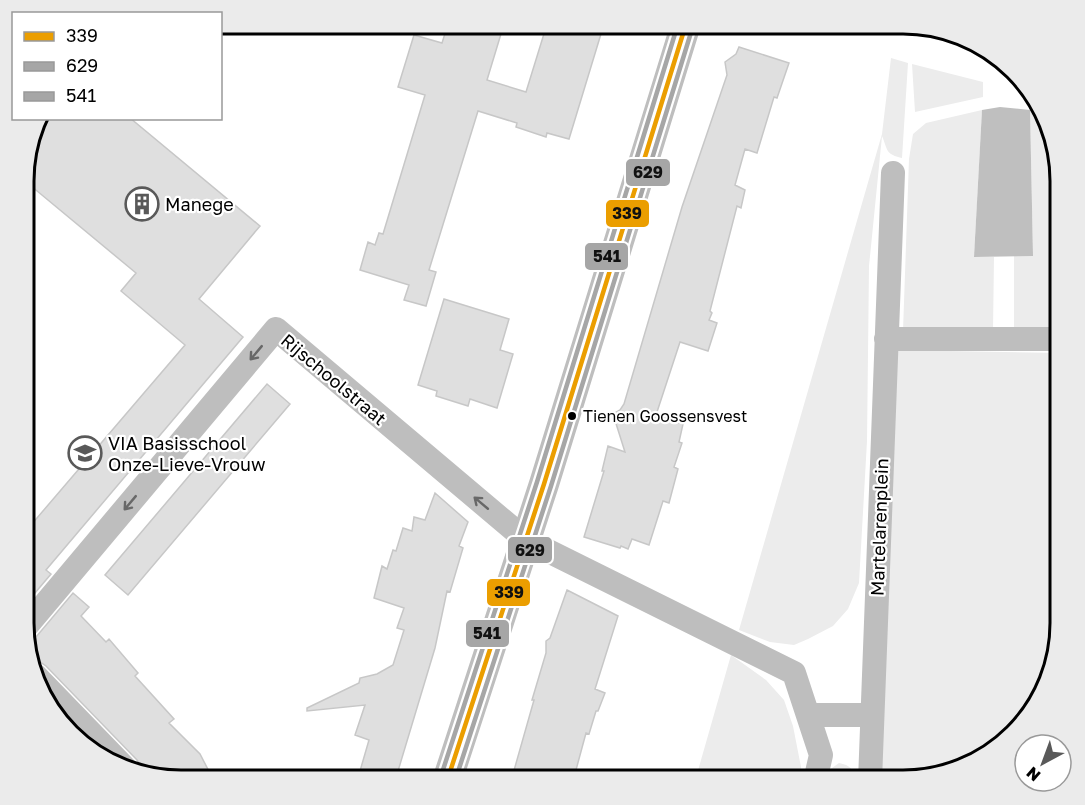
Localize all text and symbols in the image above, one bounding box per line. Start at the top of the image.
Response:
legend [12,12,222,120]
text: 339 [66,24,98,46]
text: 629 [66,54,98,76]
text: 541 [66,84,96,106]
line badge: 629 [625,158,671,187]
text: 629 [633,162,663,182]
building icon: Manege [124,186,160,222]
place label: Manege [165,193,234,215]
line badge: 339 [605,199,650,228]
text: 339 [612,203,642,223]
line badge: 541 [584,242,629,271]
text: 541 [593,246,621,266]
street label: Rijschoolstraat [277,329,391,429]
one-way arrow [250,345,263,361]
place label: Tienen Goossensvest [583,406,747,426]
marker: Tienen Goossensvest [566,410,578,422]
place label: VIA Basisschool Onze-Lieve-Vrouw [108,432,266,475]
school or university icon: VIA Basisschool Onze-Lieve-Vrouw [67,435,103,471]
street label: Martelarenplein [866,458,892,596]
one-way arrow [124,495,137,511]
one-way arrow [474,496,489,510]
line badge: 629 [507,536,553,564]
text: 629 [515,540,545,560]
line badge: 339 [486,578,531,607]
text: 339 [494,582,524,602]
line badge: 541 [465,619,510,648]
text: 541 [473,623,501,643]
north arrow [1013,733,1073,793]
text: N [1022,763,1044,786]

